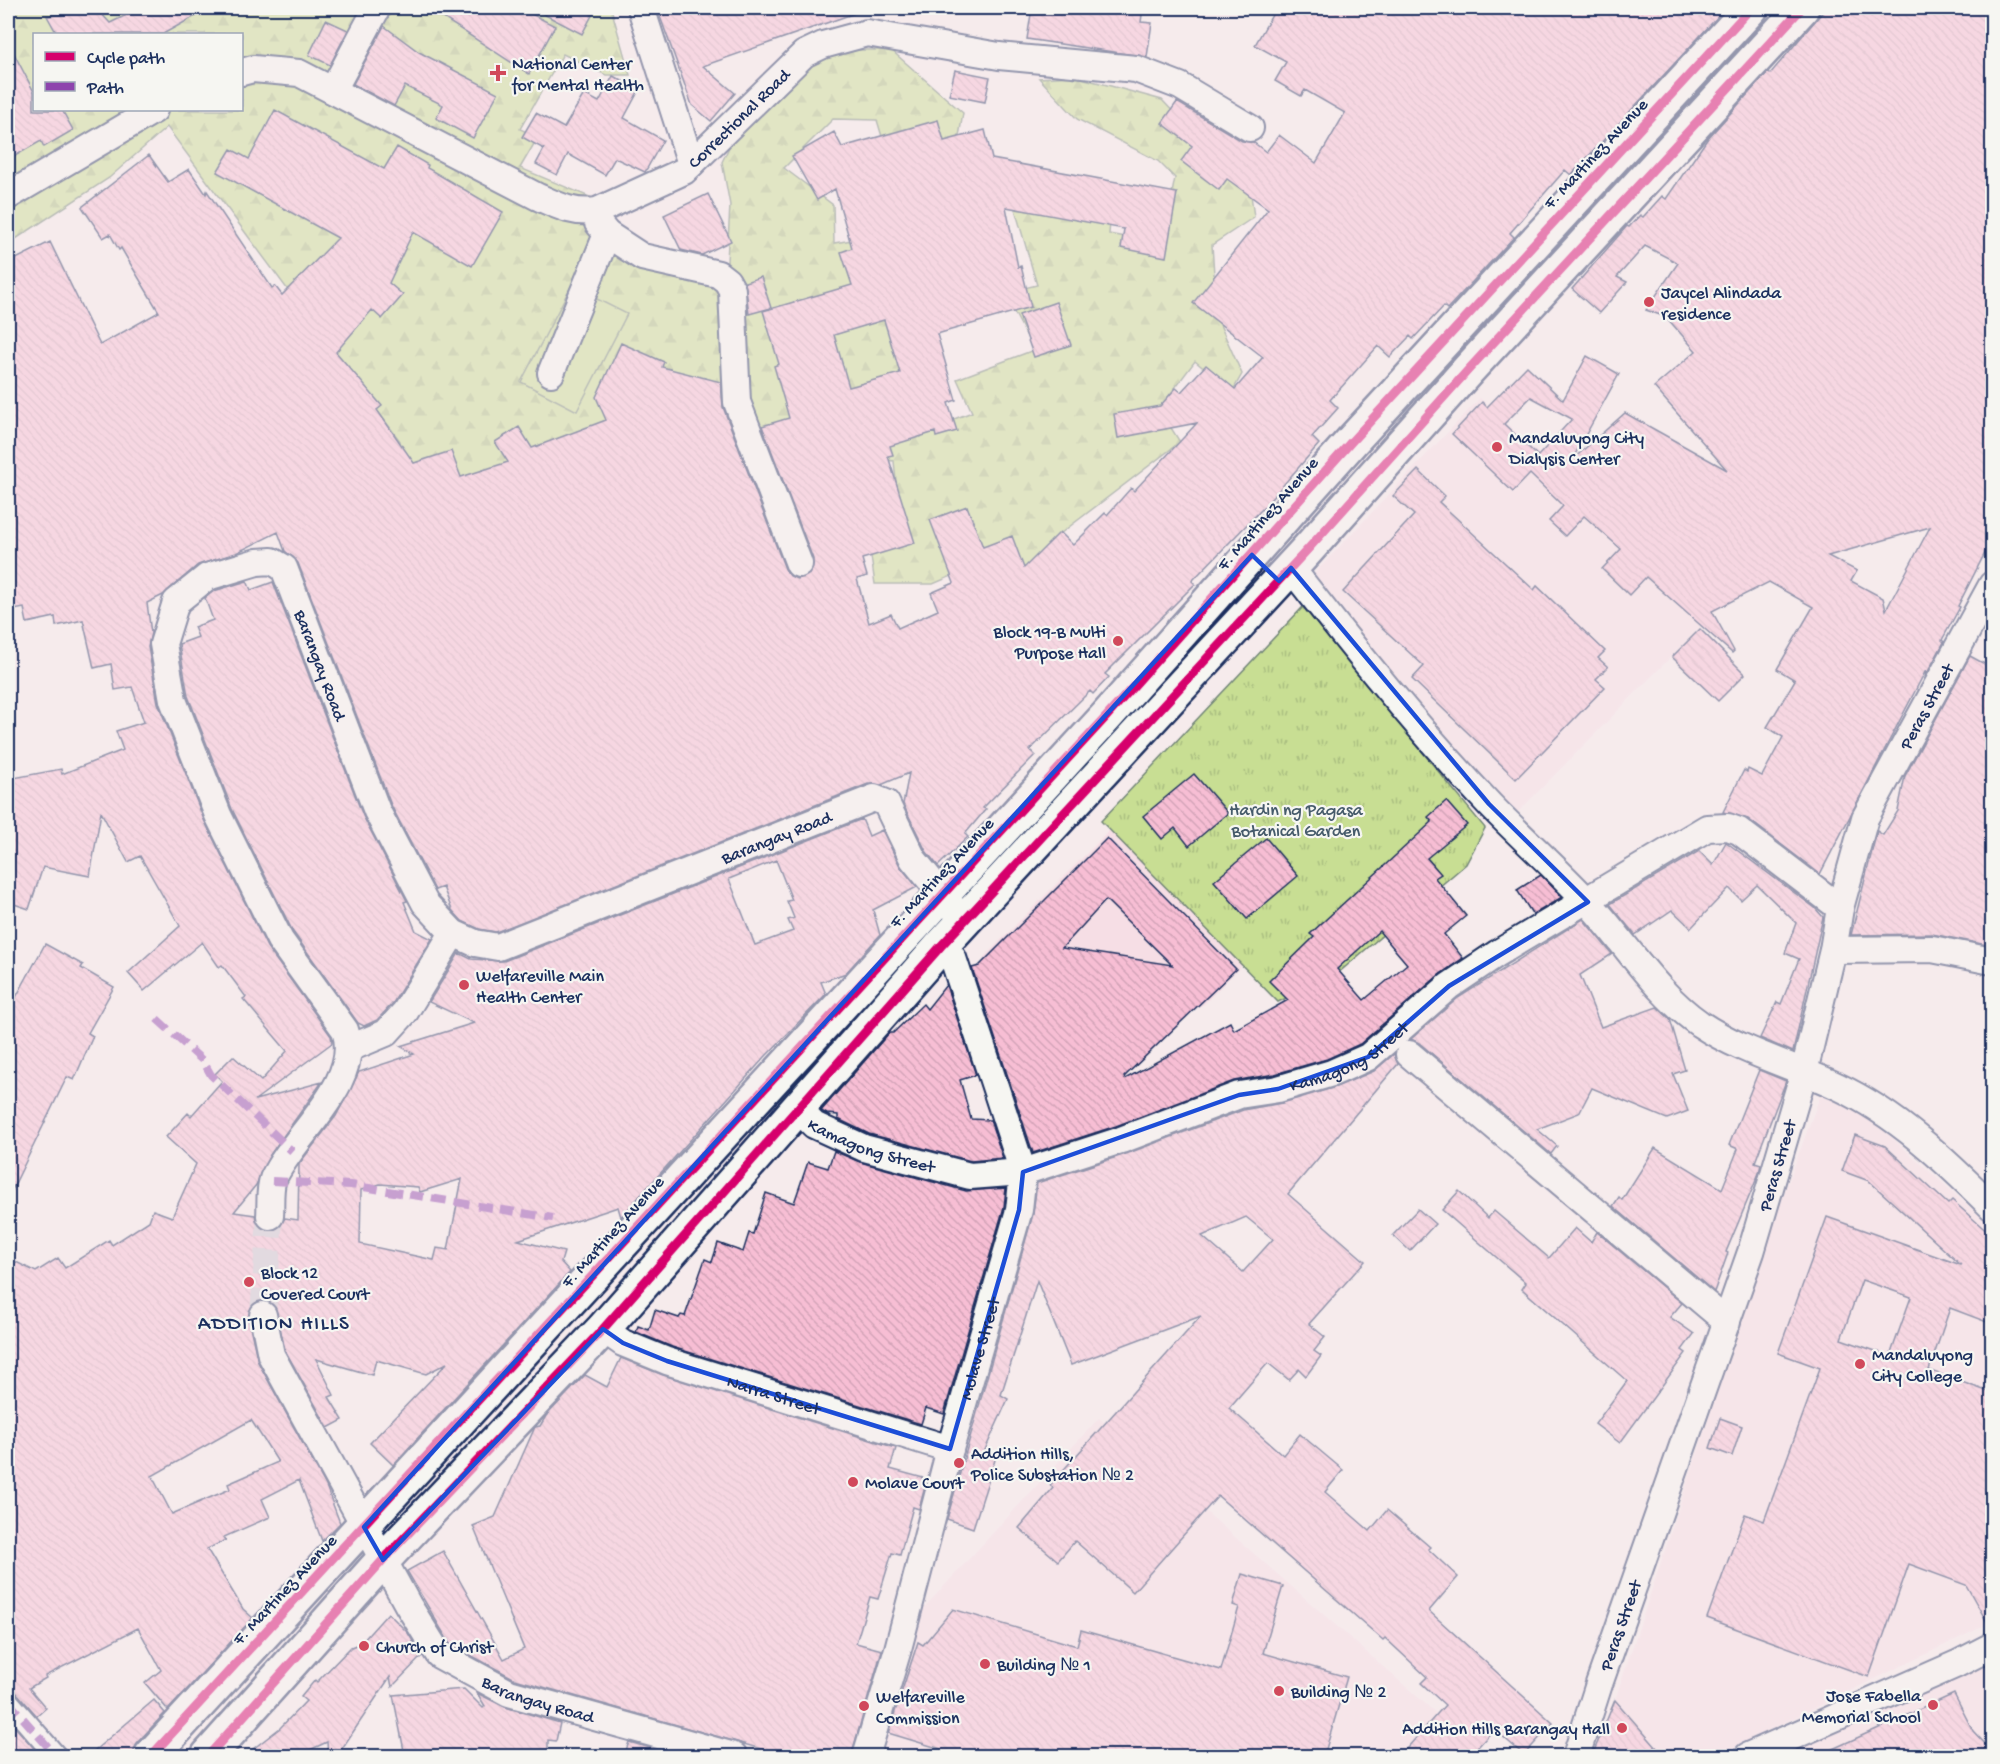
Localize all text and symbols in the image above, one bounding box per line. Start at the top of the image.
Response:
legend [33,33,243,111]
text: Cycle path [87,49,165,70]
place label: National Center for Mental Health [511,55,644,97]
marker: National Center for Mental Health [489,64,507,82]
street label: Correctional Road [685,65,796,174]
text: Path [86,79,124,100]
street label: F. Martinez Avenue [1540,95,1654,215]
place label: Jaycel Alindada residence [1661,284,1782,326]
marker: Jaycel Alindada residence [1642,295,1656,309]
place label: Mandaluyong City Dialysis Center [1508,429,1644,471]
marker: Mandaluyong City Dialysis Center [1490,440,1504,454]
street label: F. Martinez Avenue [1213,453,1324,576]
street label: Barangay Road [288,607,350,725]
place label: Block 19-B Multi Purpose Hall [993,623,1106,665]
marker: Block 19-B Multi Purpose Hall [1111,634,1125,648]
street label: Peras Street [1896,659,1961,755]
park label: Hardin ng Pagasa Botanical Garden [1229,801,1364,843]
street label: Barangay Road [718,807,837,871]
street label: F. Martinez Avenue [886,814,1000,934]
place label: Welfareville Main Health Center [476,967,604,1009]
marker: Welfareville Main Health Center [457,978,471,992]
street label: Kamagong Street [1287,1017,1415,1098]
street label: Kamagong Street [801,1116,938,1180]
street label: Peras Street [1755,1116,1803,1215]
street label: F. Martinez Avenue [557,1172,670,1294]
place label: Block 12 Covered Court [260,1264,371,1306]
marker: Block 12 Covered Court [242,1275,256,1289]
street label: Molave Street [957,1294,1007,1403]
district label: ADDITION HILLS [198,1313,350,1338]
place label: Mandaluyong City College [1872,1346,1973,1388]
marker: Mandaluyong City College [1853,1357,1867,1371]
street label: Narra Street [724,1372,824,1422]
place label: Addition Hills, Police Substation № 2 [970,1445,1134,1487]
marker: Addition Hills, Police Substation № 2 [952,1456,966,1470]
place label: Molave Court [865,1474,965,1495]
marker: Molave Court [846,1475,860,1489]
street label: F. Martinez Avenue [229,1531,343,1651]
street label: Peras Street [1596,1576,1648,1675]
place label: Church of Christ [376,1638,495,1659]
marker: Church of Christ [357,1639,371,1653]
place label: Building № 1 [996,1656,1091,1677]
marker: Building № 1 [978,1657,992,1671]
street label: Barangay Road [477,1672,597,1730]
place label: Building № 2 [1290,1683,1387,1704]
marker: Building № 2 [1272,1684,1286,1698]
place label: Jose Fabella Memorial School [1802,1687,1922,1729]
place label: Welfareville Commission [876,1688,965,1730]
marker: Jose Fabella Memorial School [1926,1698,1940,1712]
marker: Welfareville Commission [857,1699,871,1713]
place label: Addition Hills Barangay Hall [1402,1720,1610,1741]
marker: Addition Hills Barangay Hall [1615,1721,1629,1735]

